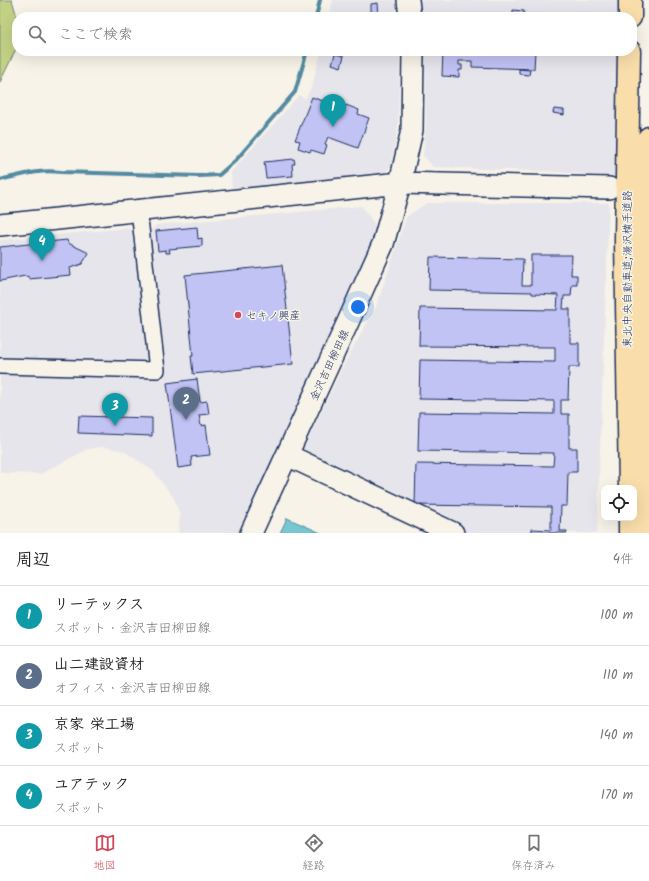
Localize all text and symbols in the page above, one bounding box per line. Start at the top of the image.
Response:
search box [12,12,637,56]
icon: search [26,23,48,45]
text: ここで検索 [58,23,133,47]
pin: 1 [320,94,346,127]
street label: 東北中央自動車道;湯沢横手道路 [619,190,637,348]
pin: 4 [29,228,55,261]
your location [348,297,368,317]
place label: セキノ興産 [246,307,301,325]
marker: セキノ興産 [233,310,243,320]
street label: 金沢吉田柳田線 [305,327,354,404]
pin: 2 [173,387,199,420]
pin: 3 [102,393,128,426]
map controls [601,485,637,521]
button: locate [601,485,637,521]
text: 周辺 [16,547,50,574]
text: 4件 [613,549,633,570]
text: リーテックス [54,593,144,617]
text: 1 [27,605,31,626]
text: 100 m [600,605,633,626]
text: スポット · 金沢吉田柳田線 [54,618,211,639]
text: 山二建設資材 [54,653,144,677]
text: 2 [25,665,33,686]
text: 110 m [603,665,633,686]
text: オフィス · 金沢吉田柳田線 [54,678,211,699]
text: 京家 栄工場 [54,713,135,737]
text: 3 [25,725,33,746]
text: 140 m [600,725,633,746]
text: スポット [54,738,106,759]
text: ユアテック [54,773,129,797]
text: 4 [25,785,33,806]
text: 170 m [601,785,633,806]
text: スポット [54,798,106,819]
tab: 地図 [94,832,116,875]
tab: 経路 [303,832,325,875]
tab: 保存済み [512,832,556,875]

